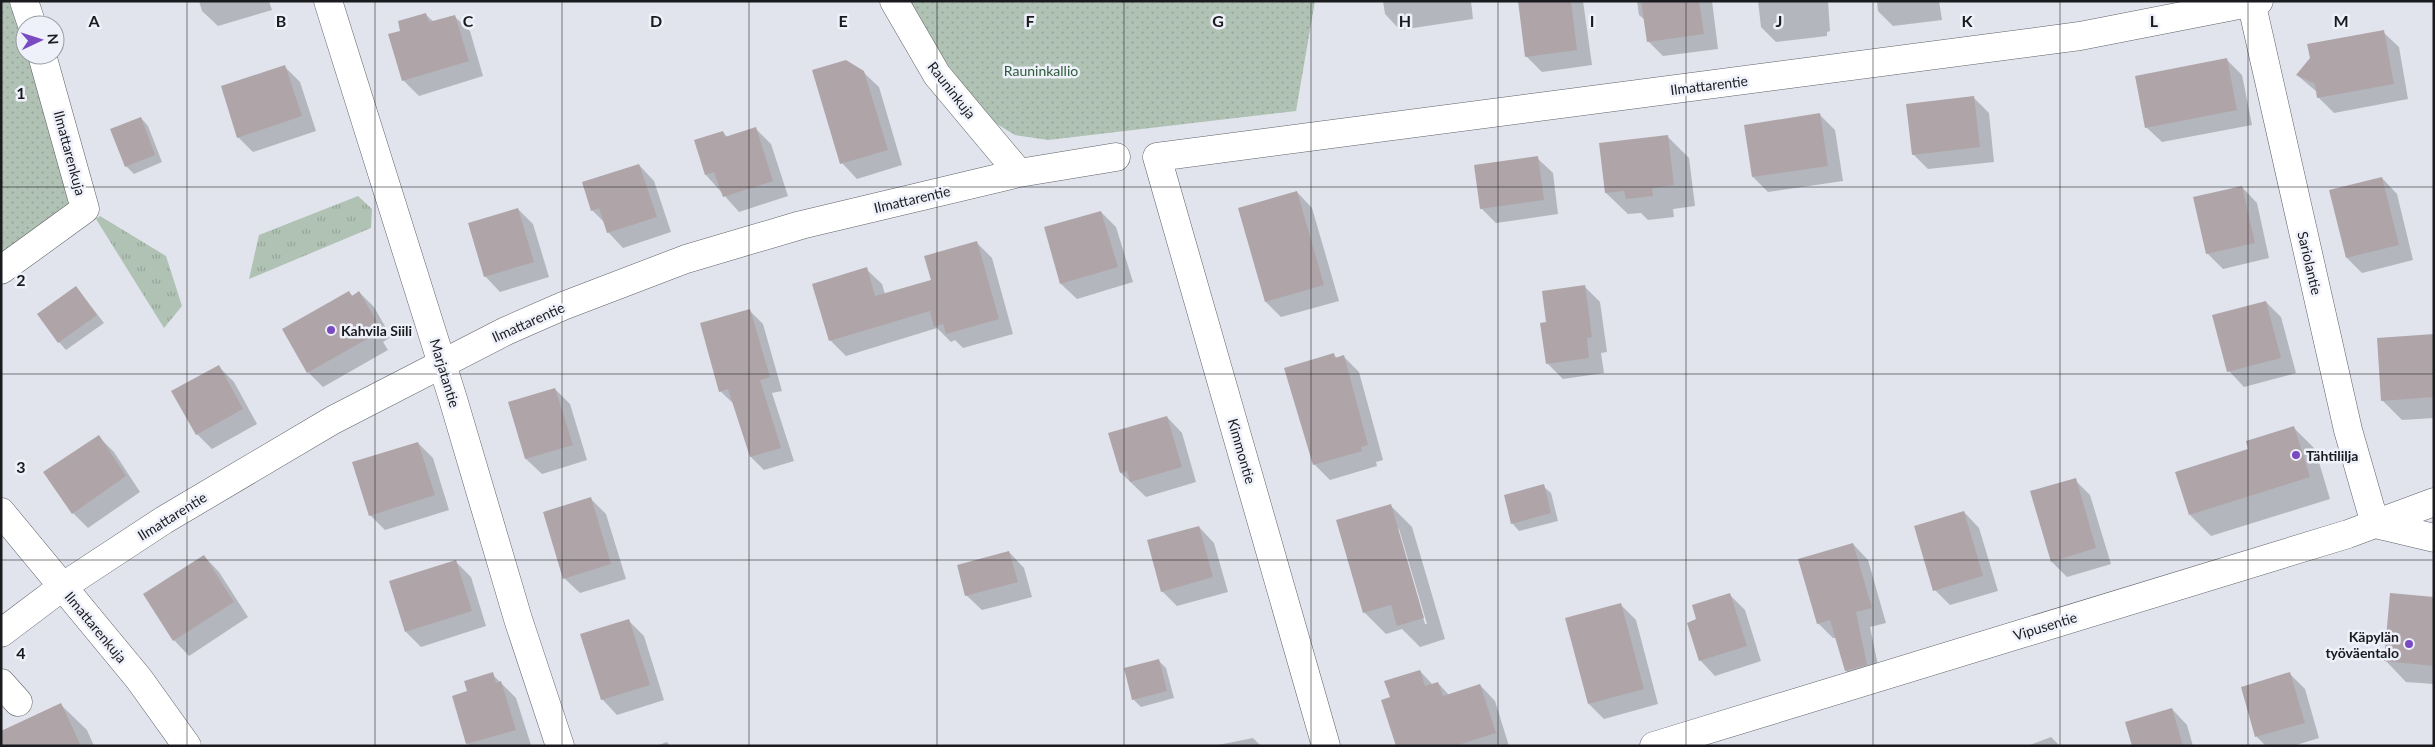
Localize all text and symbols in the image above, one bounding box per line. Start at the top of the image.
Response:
text: A [87,11,100,30]
text: B [276,11,286,30]
text: C [463,11,474,30]
text: D [650,11,662,30]
text: E [838,11,848,30]
text: F [1025,11,1035,30]
text: G [1212,11,1224,30]
text: H [1399,11,1411,30]
text: I [1590,11,1594,30]
text: J [1776,11,1782,30]
text: K [1962,11,1974,30]
text: L [2150,11,2159,30]
text: M [2333,11,2349,30]
north arrow [15,15,65,65]
text: N [45,33,62,45]
street label: Rauninkuja [924,58,980,122]
park label: Rauninkallio [1004,62,1078,79]
street label: Ilmattarentie [1669,72,1749,98]
text: 1 [16,83,26,102]
street label: Ilmattarenkuja [50,109,90,197]
street label: Ilmattarentie [872,182,952,216]
street label: Sariolantie [2294,229,2326,297]
text: 2 [16,270,26,289]
street label: Ilmattarentie [489,298,567,346]
place label: Kahvila Siili [341,322,412,339]
marker: Kahvila Siili [325,324,337,336]
street label: Marjatantie [427,337,463,409]
street label: Kimmontie [1225,416,1259,486]
place label: Tähtililja [2306,447,2358,464]
marker: Tähtililja [2290,449,2302,461]
text: 3 [16,457,26,476]
street label: Ilmattarentie [134,488,210,544]
street label: Ilmattarenkuja [61,588,131,666]
street label: Vipusentie [2011,608,2079,644]
place label: Käpylän työväentalo [2325,628,2399,661]
marker: Käpylän työväentalo [2403,638,2415,650]
text: 4 [16,643,26,662]

